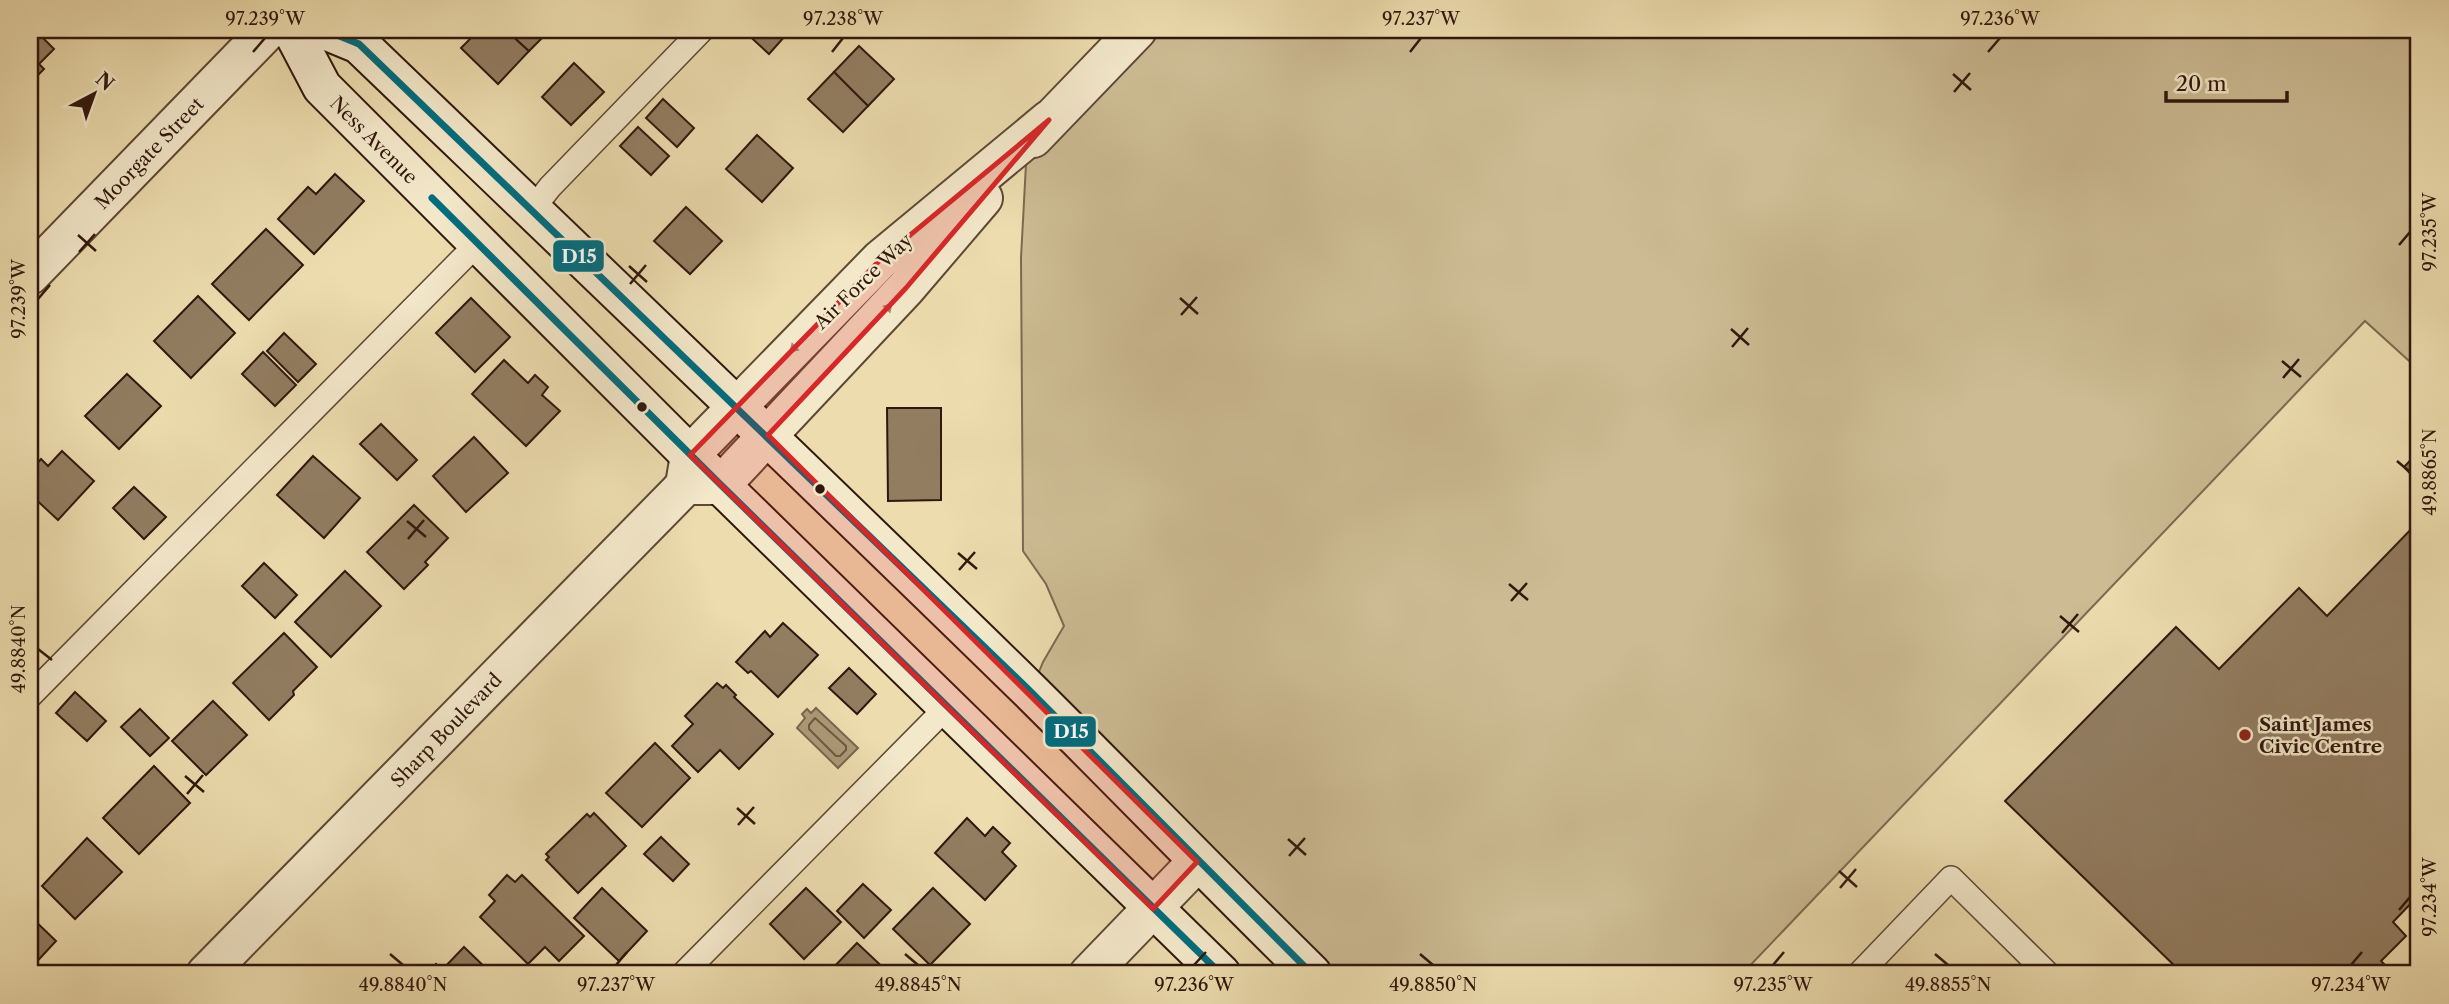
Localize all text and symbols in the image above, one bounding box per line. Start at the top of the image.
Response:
text: 97.239°W [225,8,306,30]
text: 97.238°W [803,8,884,30]
text: 97.237°W [1382,8,1461,30]
text: 97.236°W [1960,8,2041,30]
north arrow [60,60,130,130]
scale bar [2166,60,2286,104]
text: N [91,67,119,96]
text: 20 m [2176,71,2227,96]
street label: Ness Avenue [325,92,422,189]
street label: Moorgate Street [90,93,209,214]
text: 97.235°W [2419,191,2441,271]
street label: Air Force Way [809,228,918,335]
line badge: D15 [552,239,605,273]
text: D15 [561,245,597,268]
text: 97.239°W [8,258,30,339]
one-way arrow [877,303,893,320]
one-way arrow [788,336,805,353]
unlabelled marker [635,400,649,414]
text: 49.8865°N [2419,428,2441,516]
unlabelled marker [813,482,827,496]
text: 49.8840°N [8,604,30,693]
street label: Sharp Boulevard [386,668,507,792]
place label: Saint James Civic Centre [2259,713,2382,758]
line badge: D15 [1044,715,1097,748]
text: D15 [1053,720,1089,743]
marker: Saint James Civic Centre [2237,727,2253,743]
text: 97.234°W [2419,856,2441,937]
text: 49.8840°N [359,974,448,996]
text: 97.237°W [577,974,656,996]
text: 49.8845°N [874,974,962,996]
text: 97.236°W [1154,974,1235,996]
text: 49.8850°N [1389,974,1477,996]
text: 97.235°W [1734,974,1814,996]
text: 49.8855°N [1905,974,1991,996]
text: 97.234°W [2311,974,2392,996]

